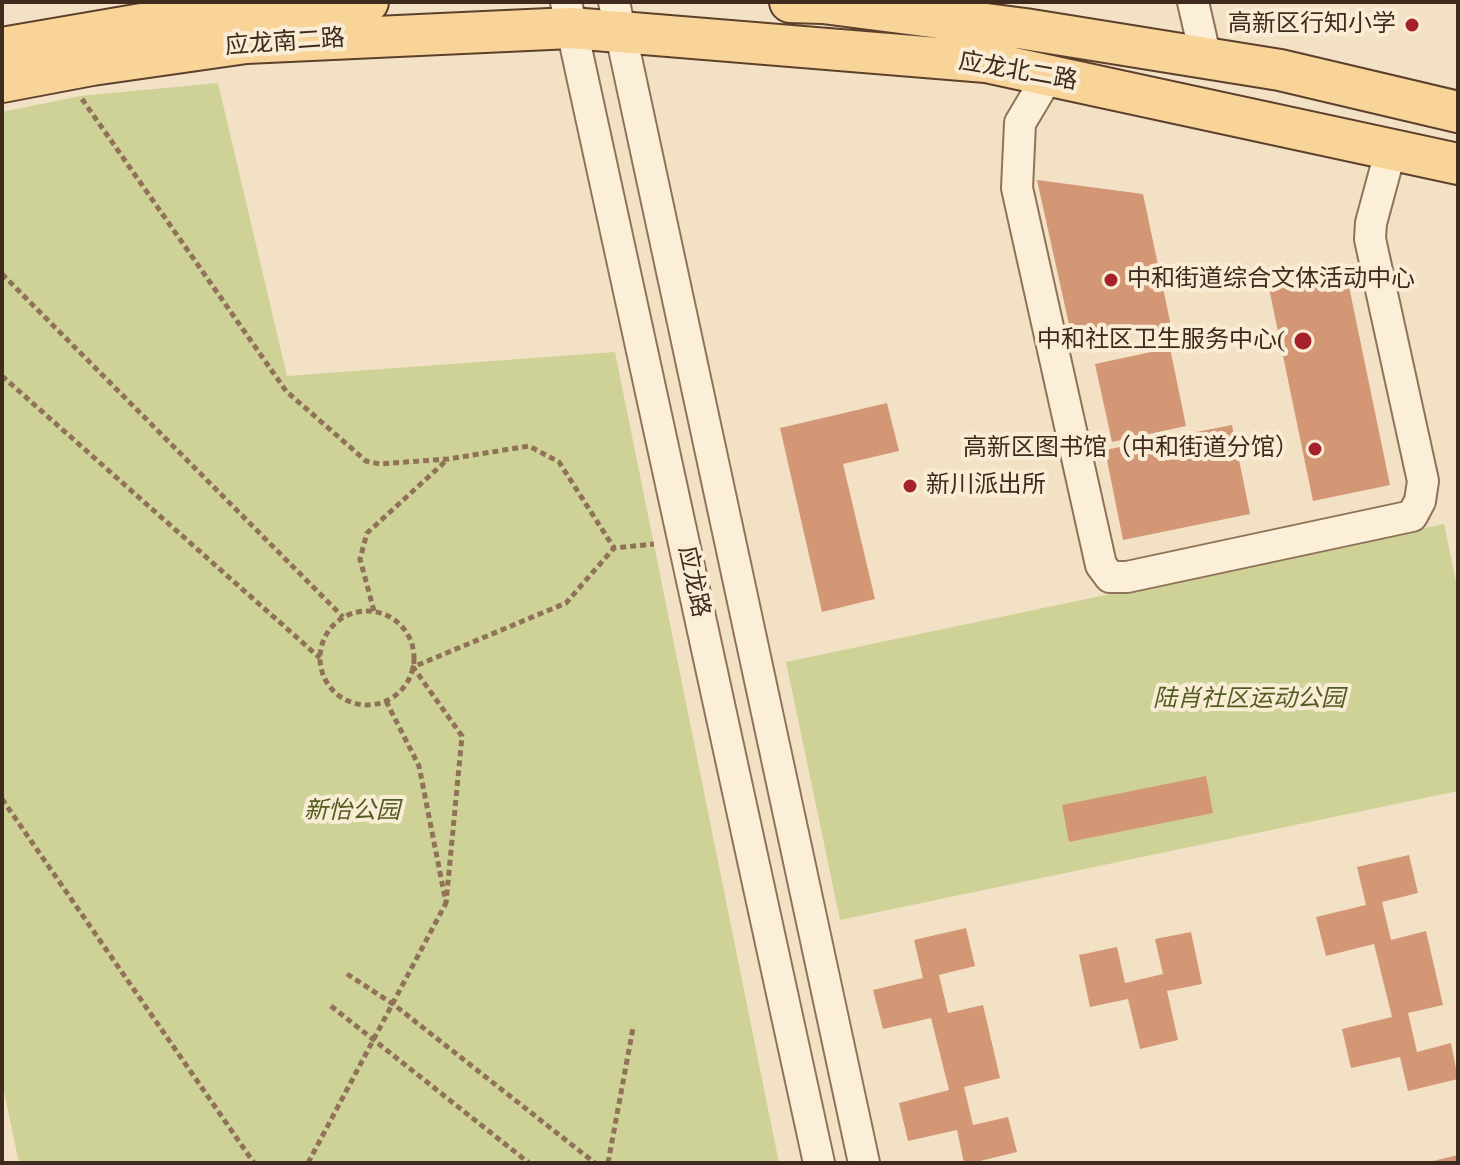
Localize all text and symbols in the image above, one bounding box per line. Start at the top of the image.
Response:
place label: 高新区行知小学 [1228,11,1396,39]
marker: 高新区行知小学 [1403,16,1421,34]
street label: 应龙南二路 [224,24,346,62]
street label: 应龙北二路 [956,47,1080,97]
place label: 中和街道综合文体活动中心 [1127,266,1415,294]
marker: 中和街道综合文体活动中心 [1102,271,1120,289]
place label: 中和社区卫生服务中心( [1037,327,1285,355]
marker: 中和社区卫生服务中心( [1292,330,1314,352]
place label: 高新区图书馆（中和街道分馆） [963,435,1299,463]
marker: 高新区图书馆（中和街道分馆） [1306,440,1324,458]
place label: 新川派出所 [926,472,1046,500]
marker: 新川派出所 [901,477,919,495]
street label: 应龙路 [671,544,715,620]
park label: 陆肖社区运动公园 [1153,686,1345,714]
park label: 新怡公园 [304,798,400,826]

